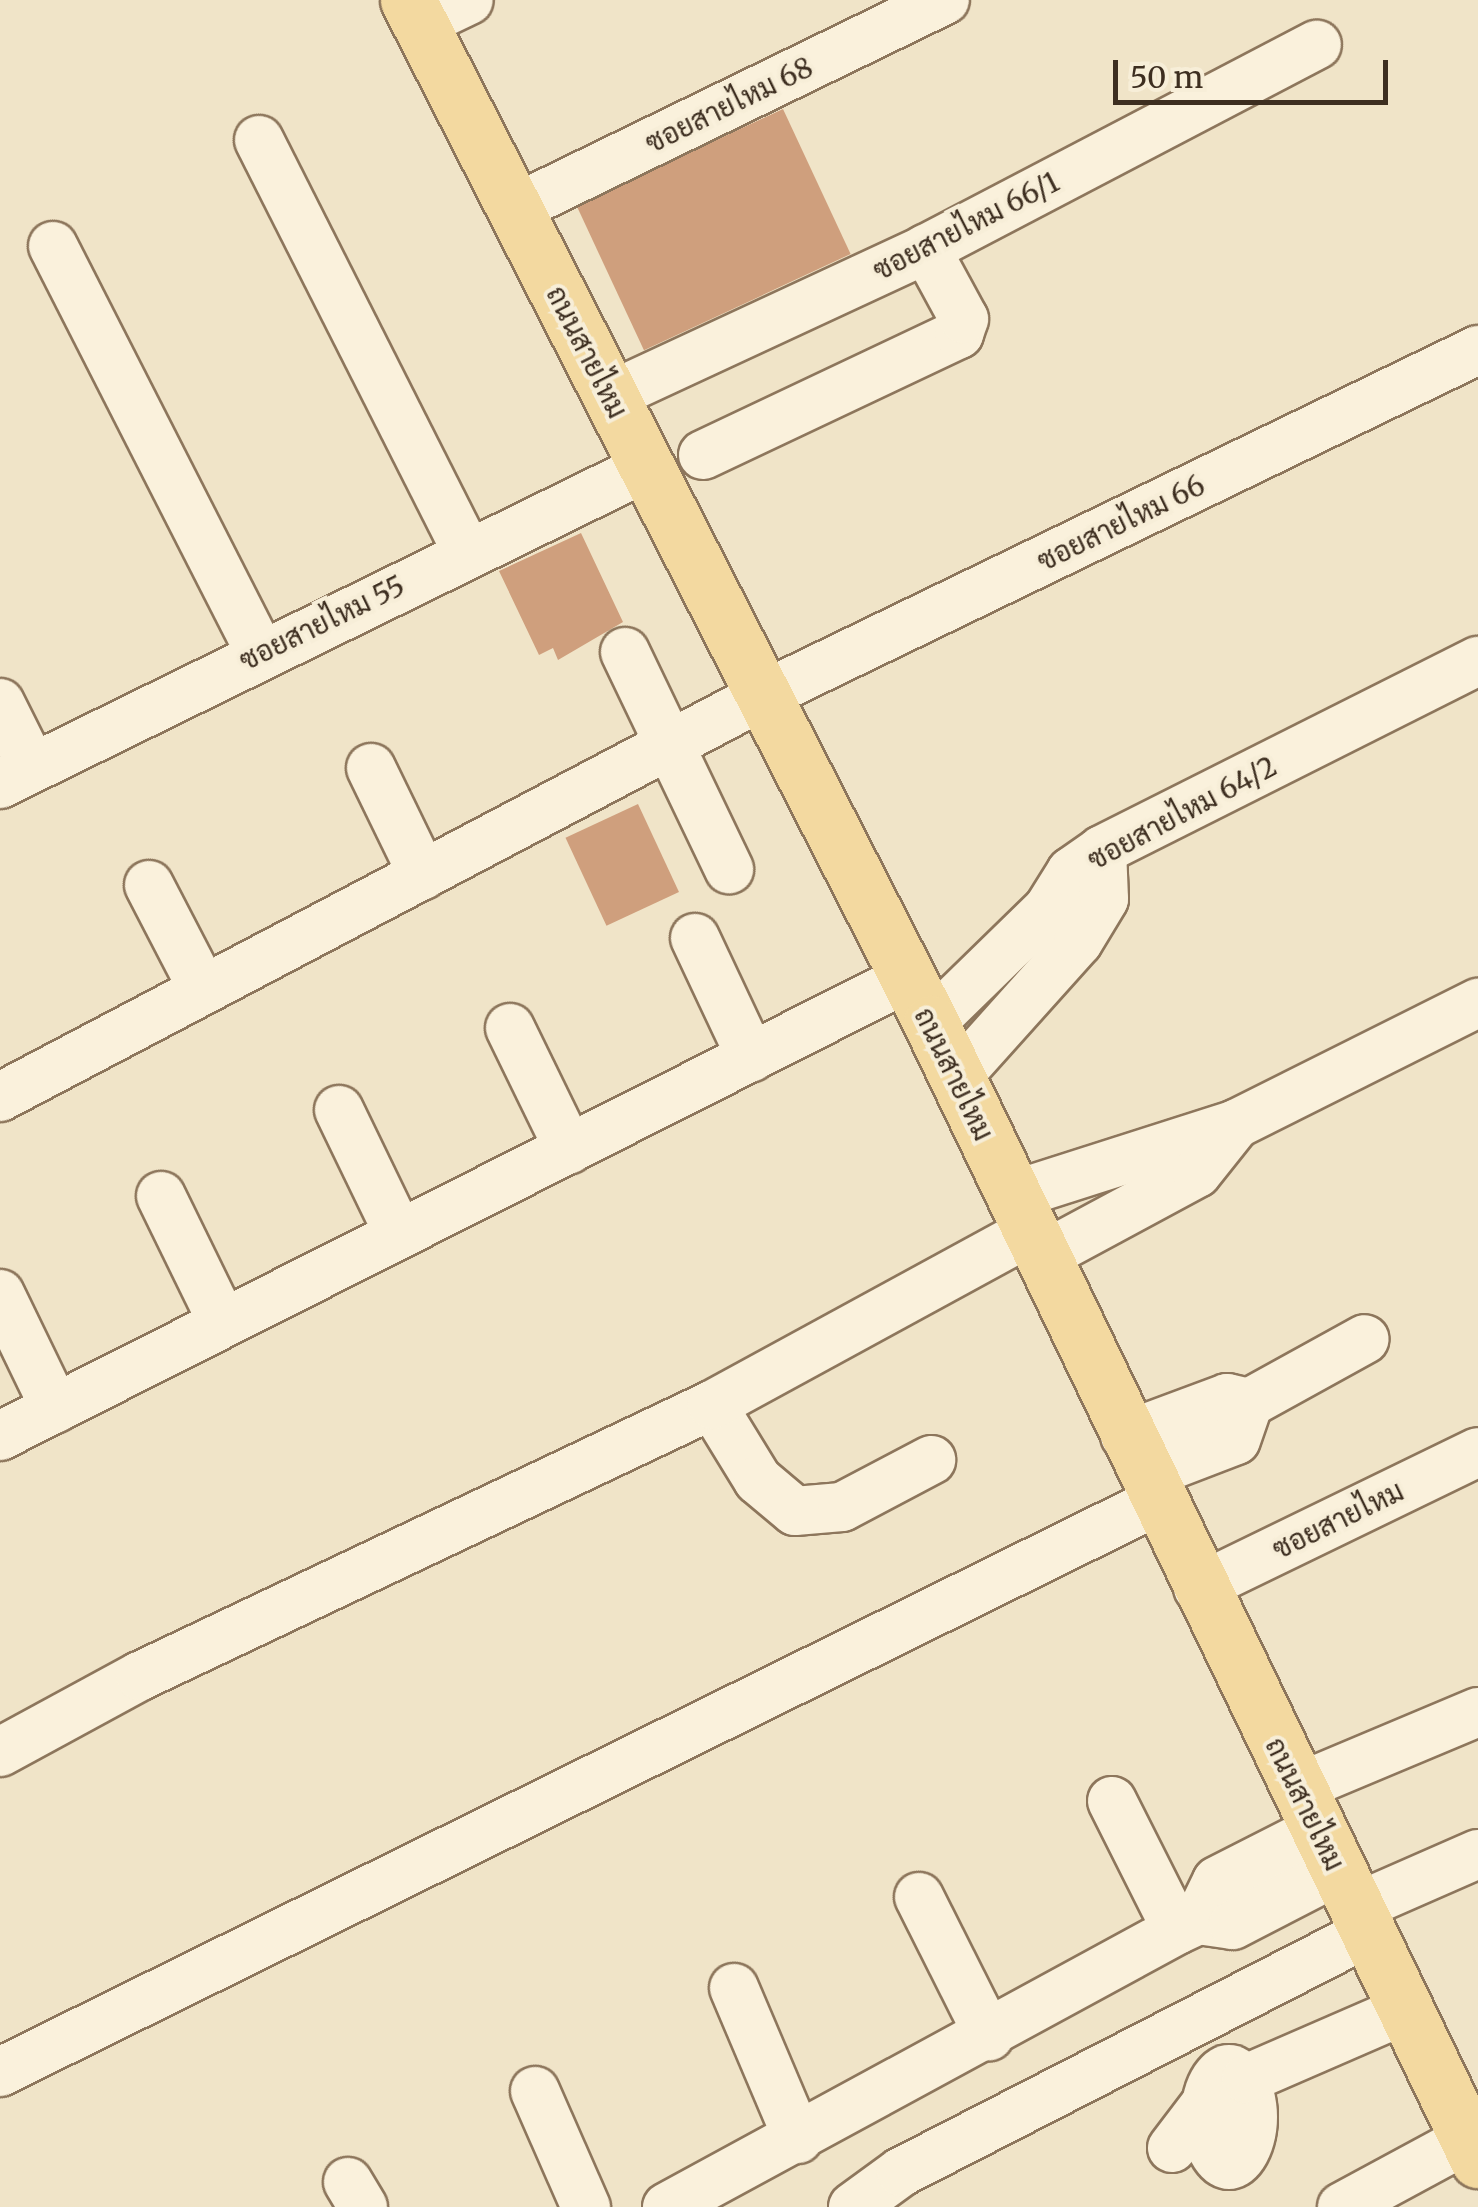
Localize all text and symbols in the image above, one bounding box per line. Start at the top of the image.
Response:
scale bar [1118,40,1393,102]
street label: ซอยสายไหม 68 [640,50,818,160]
text: 50 m [1130,58,1203,96]
street label: ซอยสายไหม 66/1 [868,165,1064,287]
street label: ถนนสายไหม [539,280,635,424]
street label: ซอยสายไหม 66 [1032,468,1210,578]
street label: ซอยสายไหม 55 [234,569,410,677]
street label: ซอยสายไหม 64/2 [1082,749,1282,877]
street label: ถนนสายไหม [907,1002,1001,1146]
street label: ซอยสายไหม [1267,1474,1409,1566]
street label: ถนนสายไหม [1258,1732,1352,1876]

